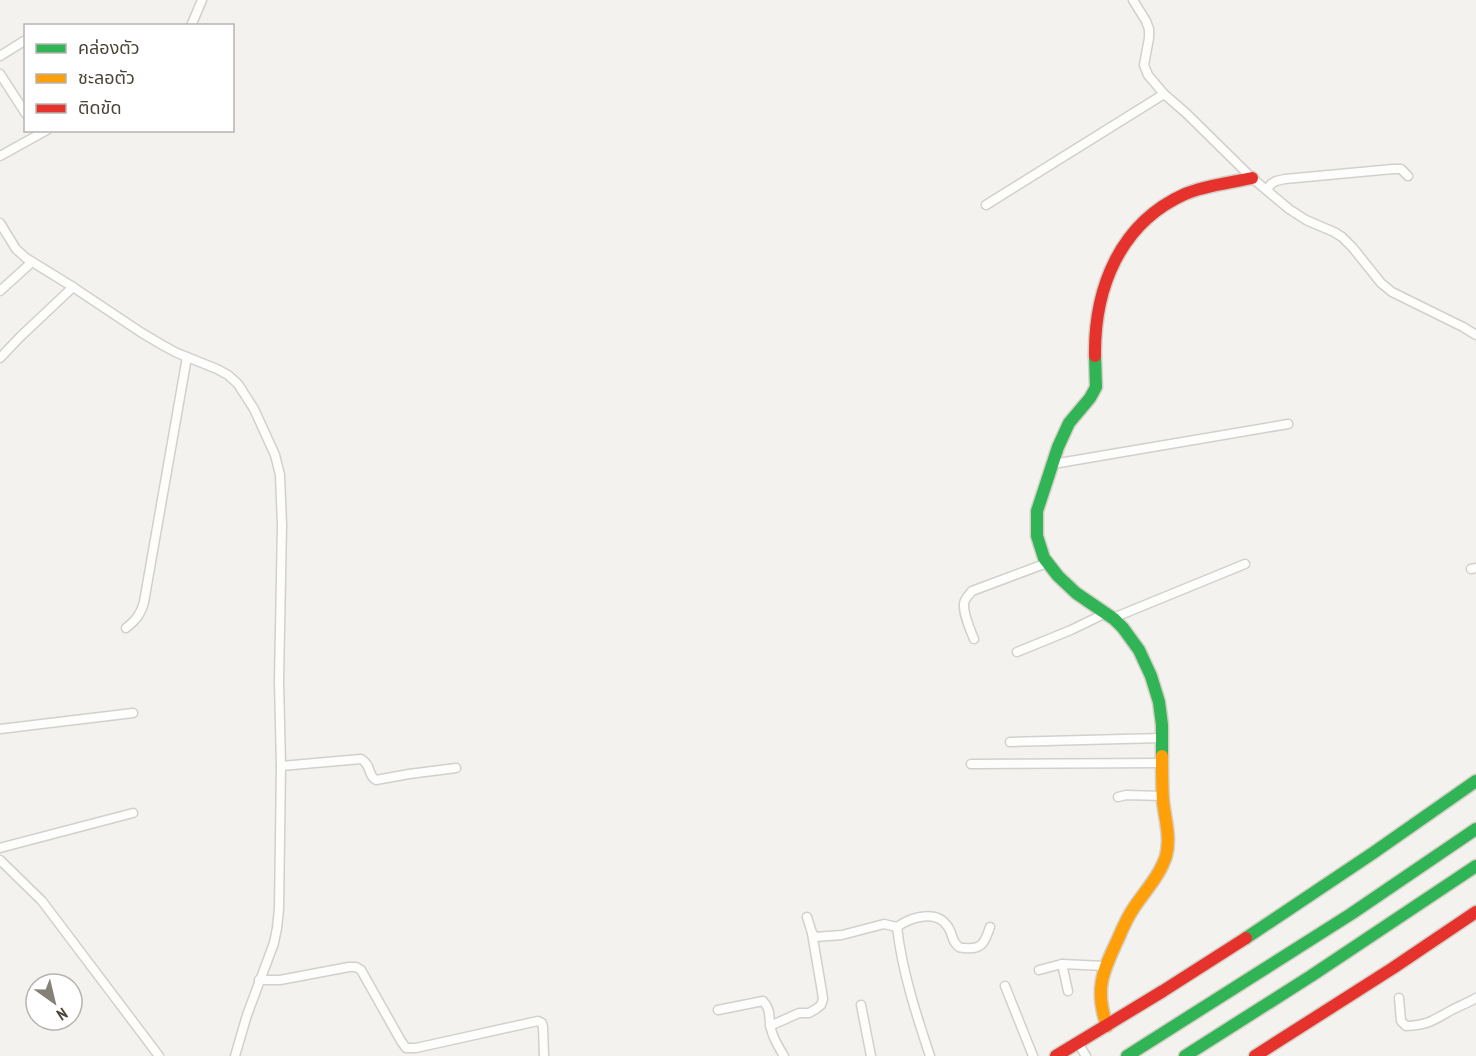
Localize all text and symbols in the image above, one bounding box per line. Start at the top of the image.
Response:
legend [24,24,234,132]
text: คล่องตัว [78,36,140,59]
text: ชะลอตัว [78,66,135,89]
text: ติดขัด [78,96,121,119]
north arrow [24,972,84,1032]
text: N [53,1004,72,1025]

